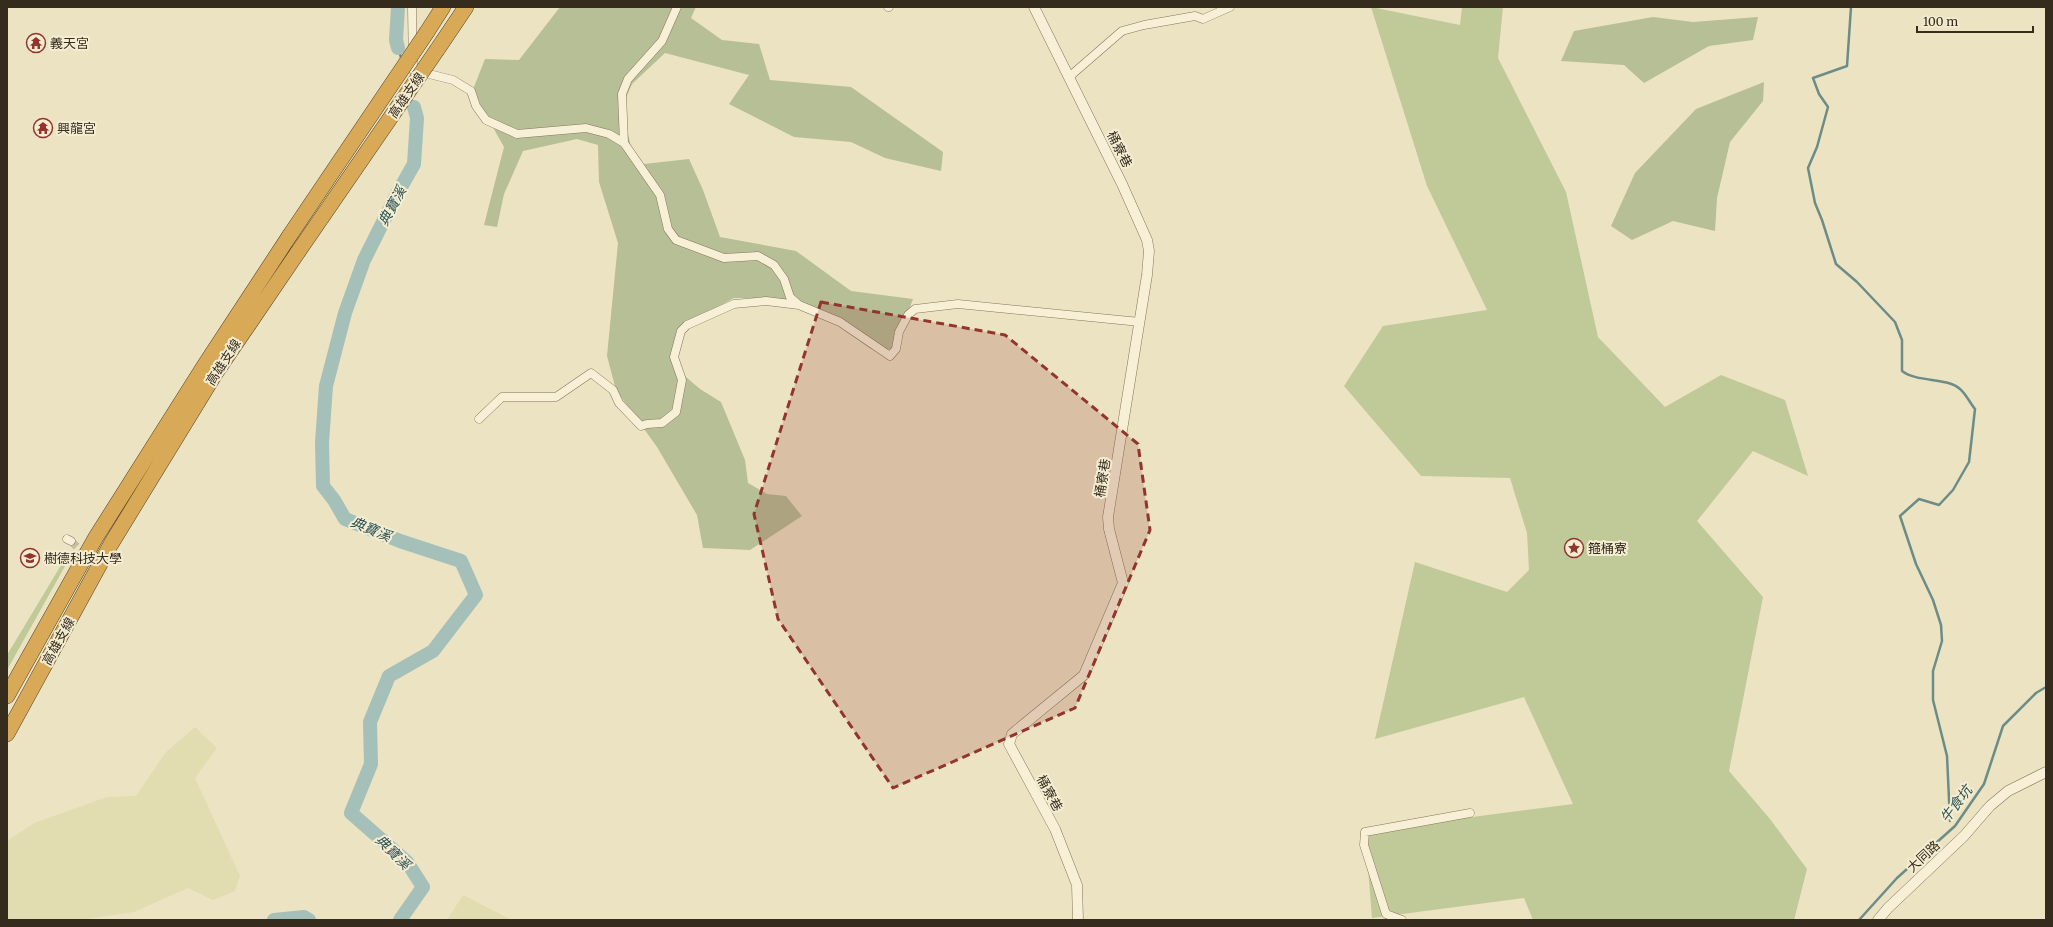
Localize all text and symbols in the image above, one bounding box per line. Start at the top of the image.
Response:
scale bar [1917,8,2033,34]
text: 100 m [1923,14,1958,29]
temple icon: 義天宮 [25,32,47,54]
place label: 義天宮 [50,35,89,52]
street label: 高雄支線 [385,69,428,121]
temple icon: 興龍宮 [32,117,54,139]
place label: 興龍宮 [57,120,96,137]
street label: 桶寮巷 [1103,128,1136,170]
water label: 典寶溪 [374,181,411,229]
street label: 高雄支線 [202,336,245,389]
street label: 桶寮巷 [1091,457,1114,499]
water label: 典寶溪 [348,513,396,546]
place icon: 箍桶寮 [1563,537,1585,559]
place label: 箍桶寮 [1588,540,1627,557]
school or university icon: 樹德科技大學 [19,547,41,569]
place label: 樹德科技大學 [44,550,122,567]
street label: 高雄支線 [38,614,78,668]
street label: 桶寮巷 [1033,772,1066,814]
water label: 牛食坑 [1936,780,1977,826]
water label: 典寶溪 [372,831,416,875]
street label: 大同路 [1903,837,1943,876]

